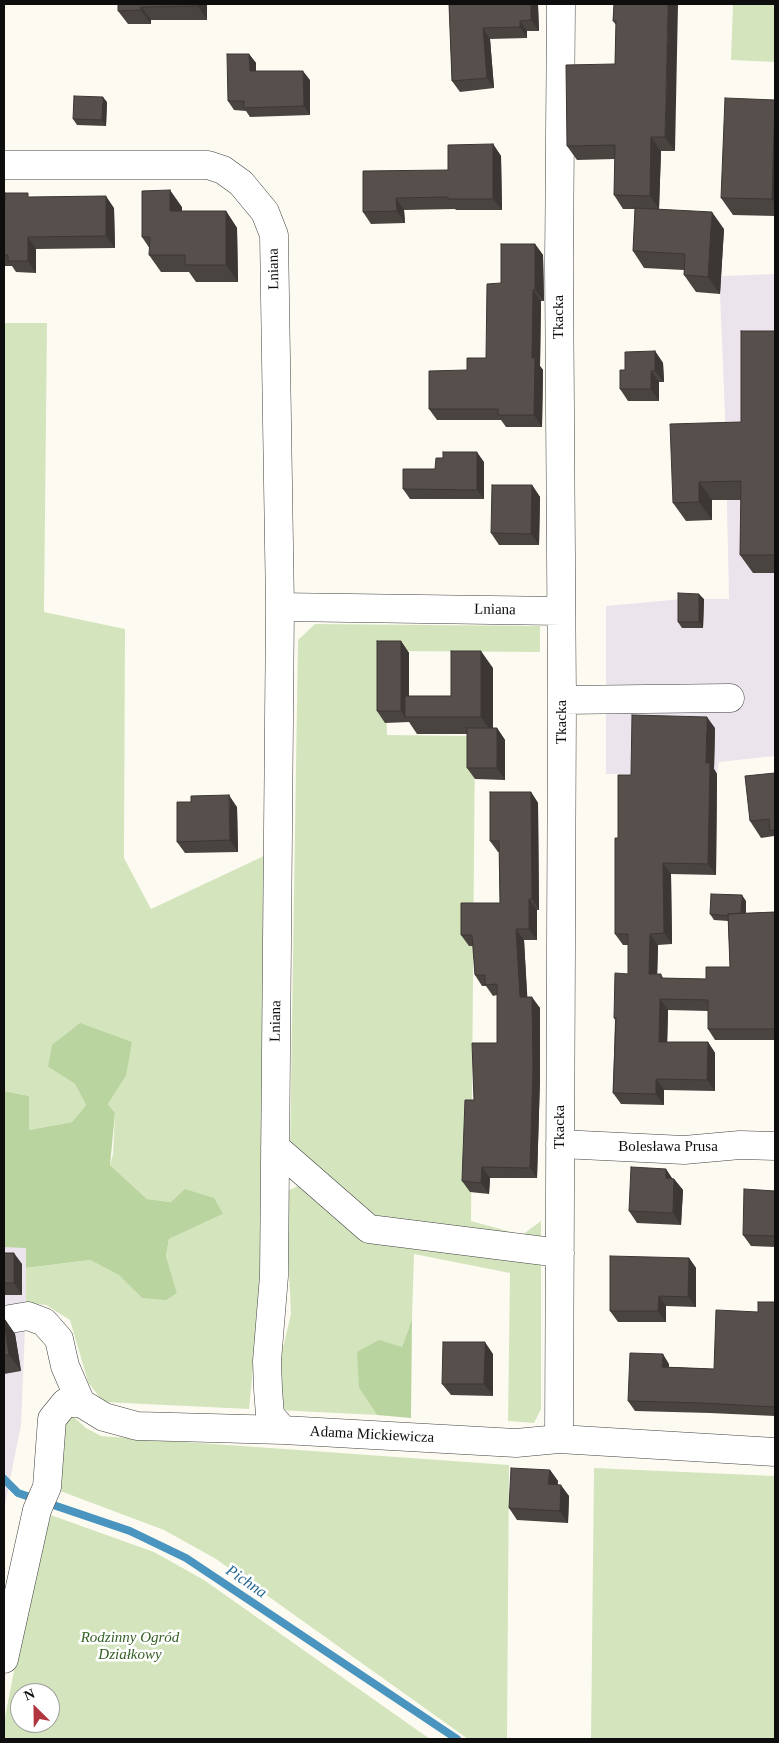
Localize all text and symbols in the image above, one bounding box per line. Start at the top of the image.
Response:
street label: Lniana [265,248,283,290]
street label: Tkacka [550,295,568,339]
street label: Lniana [474,601,516,619]
street label: Tkacka [553,700,571,744]
street label: Lniana [267,1000,285,1042]
street label: Tkacka [551,1105,569,1149]
street label: Bolesława Prusa [618,1138,718,1156]
street label: Adama Mickiewicza [309,1423,435,1447]
water label: Pichna [222,1561,270,1603]
park label: Rodzinny Ogród Działkowy [81,1629,179,1664]
north arrow [10,1683,60,1733]
text: N [22,1686,37,1704]

